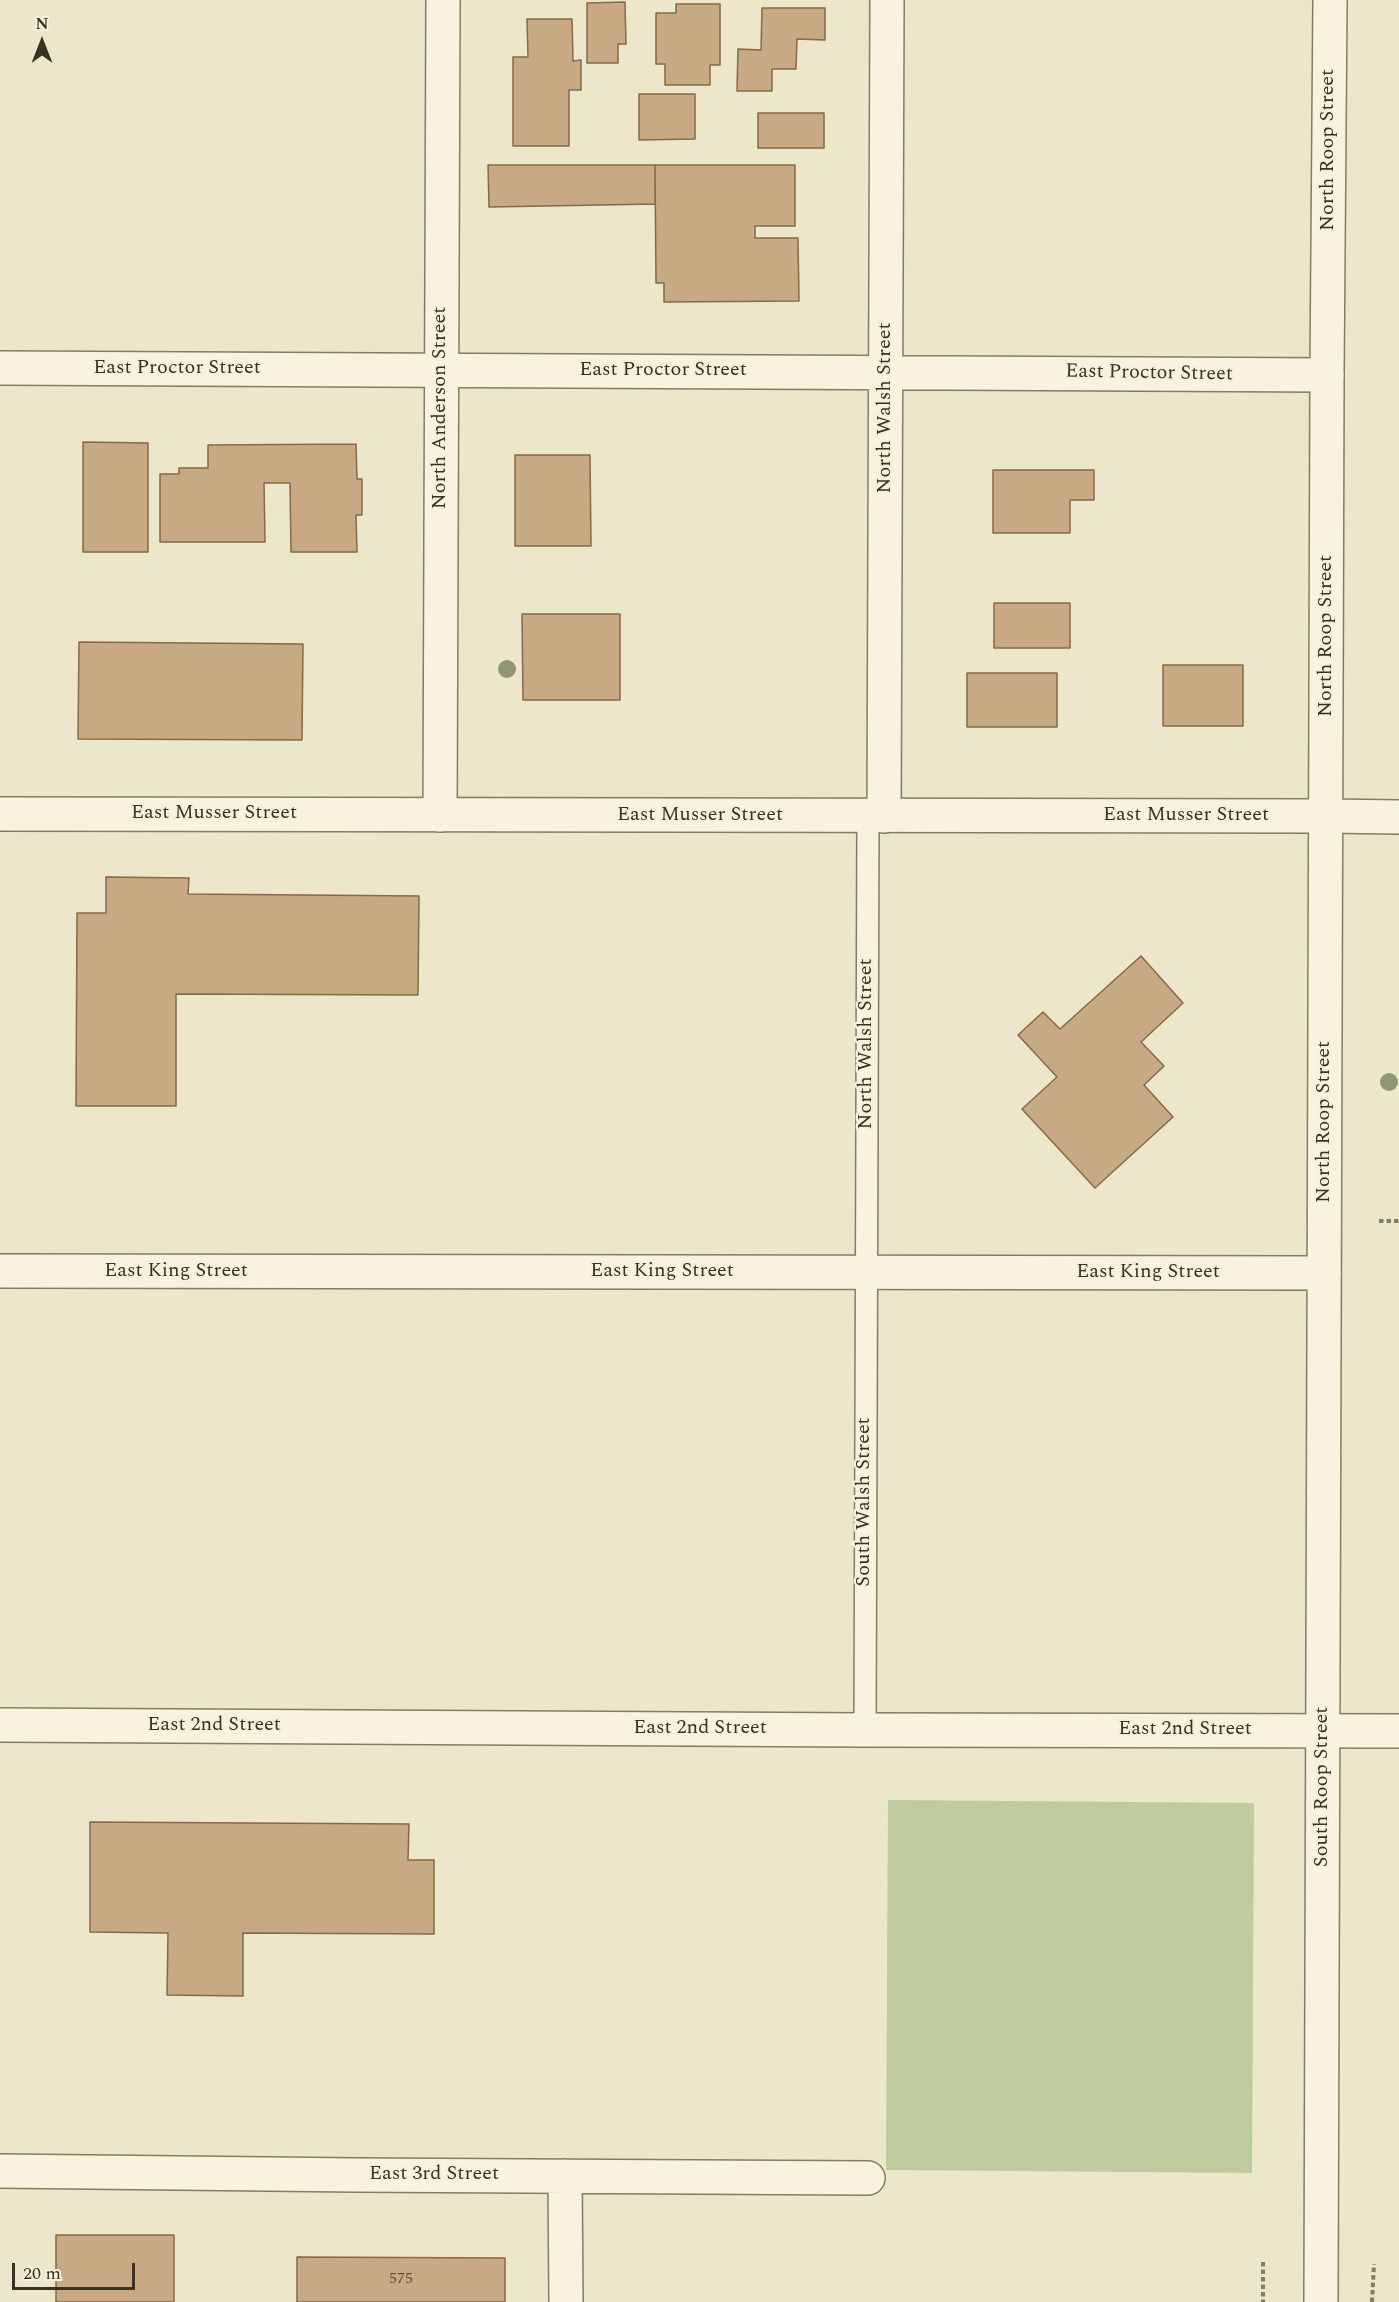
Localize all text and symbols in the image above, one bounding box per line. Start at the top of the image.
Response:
north arrow [12,12,72,72]
text: N [35,12,49,36]
street label: North Roop Street [1317,69,1341,231]
street label: North Anderson Street [429,307,453,509]
street label: North Walsh Street [874,323,898,493]
street label: East Proctor Street [93,357,261,381]
street label: East Proctor Street [579,359,747,383]
street label: East Proctor Street [1065,361,1233,387]
street label: North Roop Street [1315,555,1339,717]
street label: East Musser Street [131,802,297,826]
street label: East Musser Street [617,804,783,828]
street label: East Musser Street [1103,804,1269,828]
street label: North Walsh Street [855,959,879,1129]
street label: North Roop Street [1313,1041,1337,1203]
street label: East King Street [104,1260,248,1284]
street label: East King Street [590,1260,734,1284]
street label: East King Street [1076,1261,1220,1285]
street label: South Walsh Street [853,1417,877,1587]
street label: South Roop Street [1311,1707,1335,1867]
street label: East 2nd Street [147,1714,281,1738]
street label: East 2nd Street [633,1717,767,1741]
street label: East 2nd Street [1118,1718,1252,1742]
street label: East 3rd Street [369,2163,499,2187]
scale bar [15,2251,138,2289]
text: 20 m [23,2260,61,2287]
house number: 575 [389,2270,413,2290]

